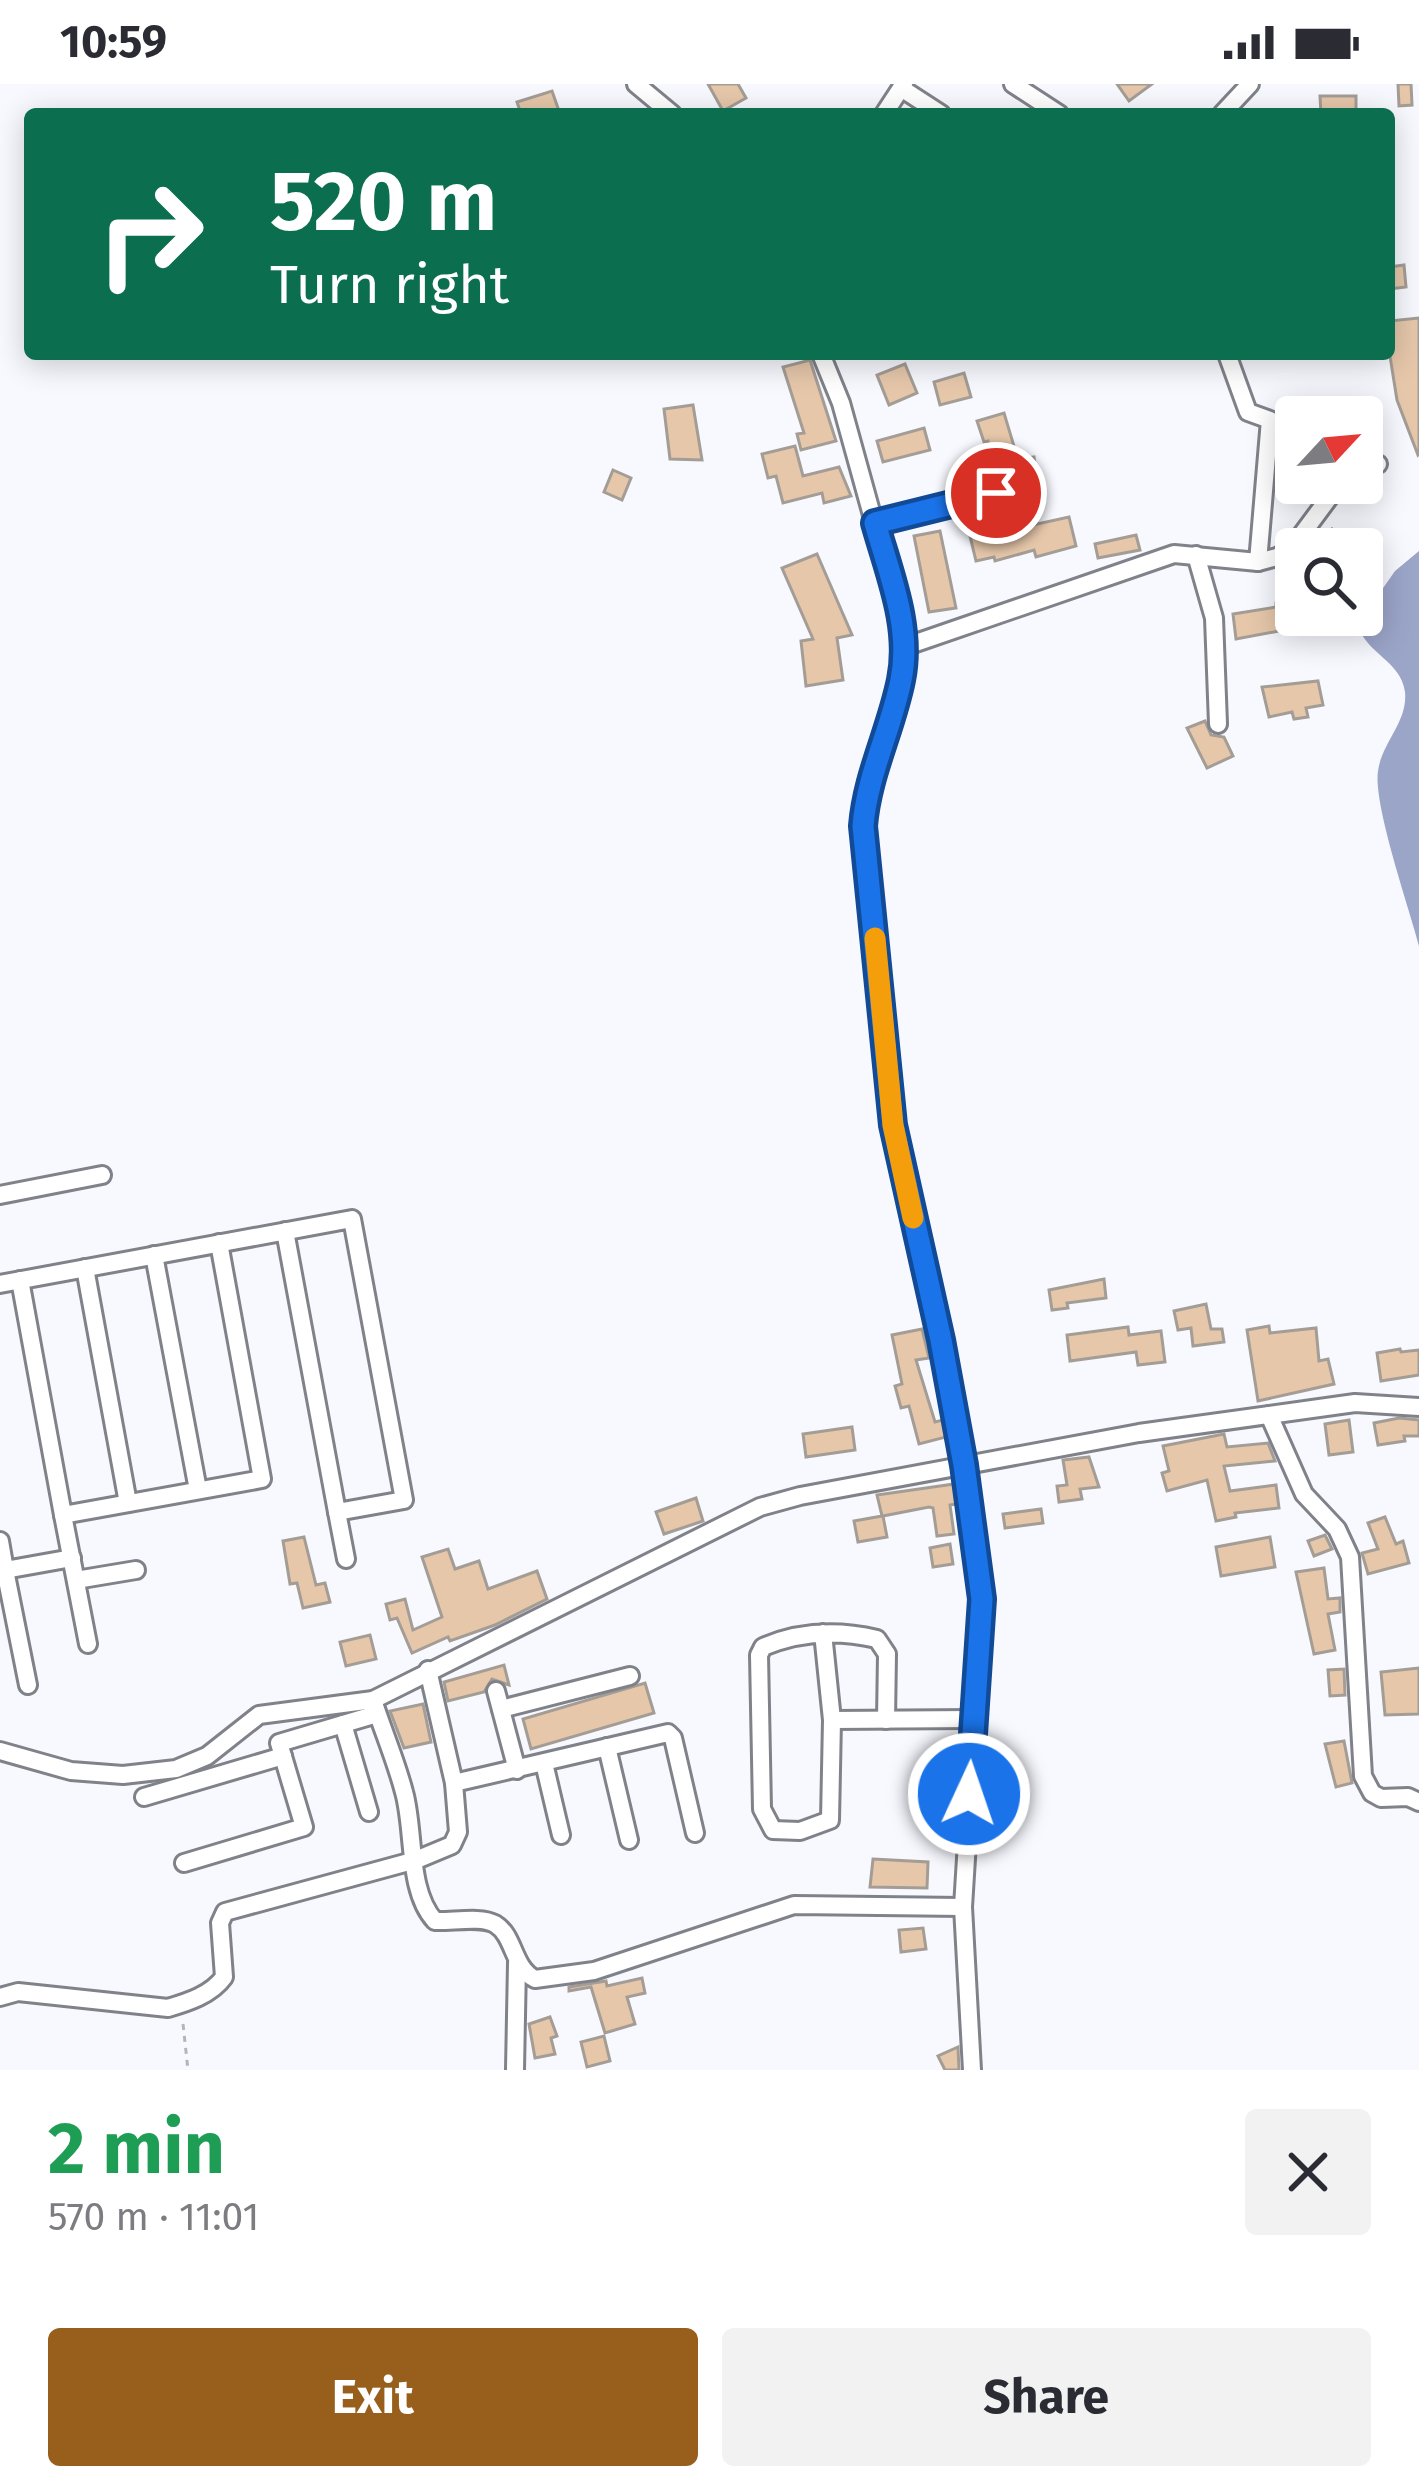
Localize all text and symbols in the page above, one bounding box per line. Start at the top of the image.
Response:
text: 10:59 [60,15,167,69]
text: 520 m [270,151,497,252]
icon: right [72,156,228,312]
text: Turn right [270,253,509,317]
north arrow [1275,396,1383,504]
map controls [1275,396,1383,636]
pin [945,442,1047,544]
icon: arrive [963,460,1029,526]
button: search [1275,528,1383,636]
position arrow [906,1731,1032,1857]
text: 2 min [48,2106,225,2192]
button: close [1245,2109,1371,2235]
text: 570 m · 11:01 [48,2194,259,2240]
button: Exit [48,2328,698,2466]
button: Share [722,2328,1371,2466]

